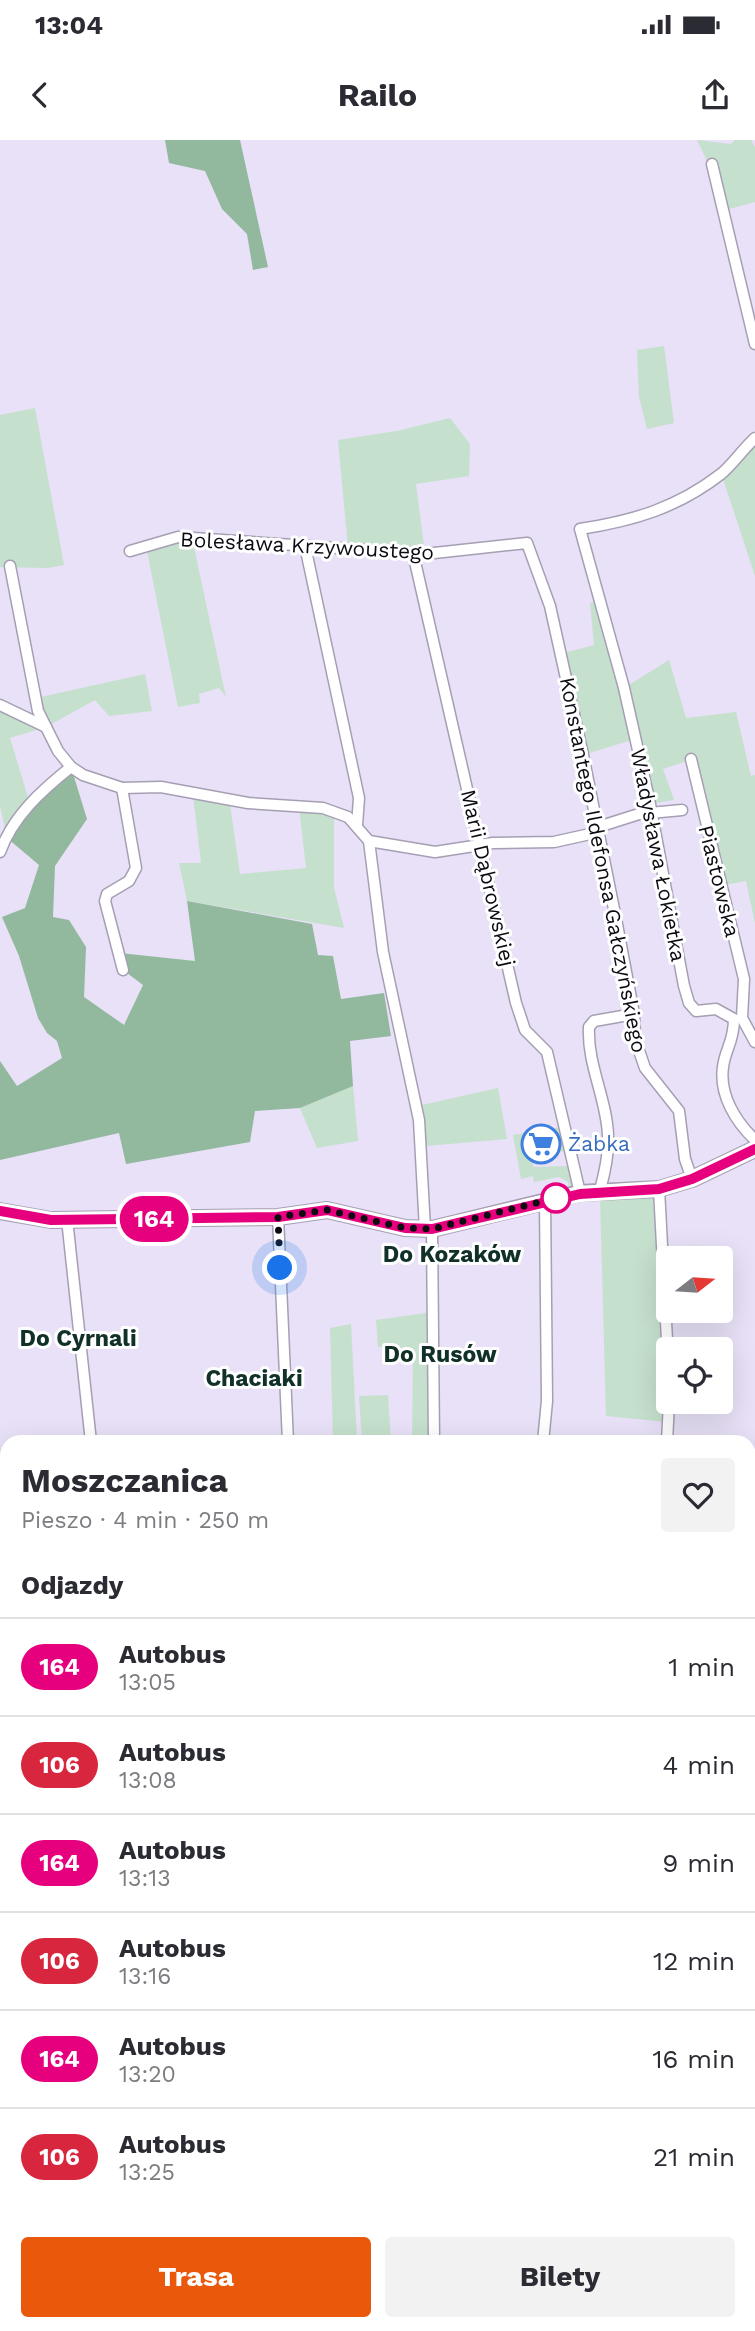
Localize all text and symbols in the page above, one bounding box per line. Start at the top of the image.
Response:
text: 13:04 [35,10,103,40]
icon: back [21,76,59,114]
text: Railo [338,76,417,114]
icon: share [696,76,734,114]
street label: Bolesława Krzywoustego [179,526,435,565]
street label: Konstantego Ildefonsa Gałczyńskiego [555,675,652,1055]
street label: Władysława Łokietka [626,746,691,964]
street label: Marii Dąbrowskiej [456,787,521,969]
street label: Piastowska [694,822,745,940]
supermarket icon: Żabka [520,1123,562,1165]
place label: Żabka [568,1131,630,1156]
unlabelled marker [541,1183,571,1213]
line badge: 164 [114,1196,194,1242]
text: 164 [134,1205,174,1233]
district label: Do Kozaków [383,1241,522,1268]
north arrow [656,1246,733,1323]
map controls [656,1246,733,1414]
your location [262,1250,297,1285]
district label: Do Cyrnali [19,1325,137,1352]
button: locate [656,1337,733,1414]
district label: Do Rusów [383,1341,497,1368]
district label: Chaciaki [205,1365,303,1392]
button: heart [661,1458,735,1532]
text: Moszczanica [21,1461,228,1500]
text: Pieszo · 4 min · 250 m [21,1507,269,1534]
text: Odjazdy [21,1570,123,1600]
text: Autobus [119,1639,226,1669]
text: 1 min [668,1652,735,1682]
text: 164 [39,1653,80,1681]
text: 13:05 [119,1669,176,1696]
text: Autobus [119,1737,226,1767]
text: 4 min [662,1750,735,1780]
text: 106 [39,1751,80,1779]
text: 13:08 [119,1767,177,1794]
text: Autobus [119,1835,226,1865]
text: 9 min [662,1848,735,1878]
text: 164 [39,1849,80,1877]
text: 13:13 [119,1865,171,1892]
text: Autobus [119,1933,226,1963]
text: 12 min [653,1946,735,1976]
text: 106 [39,1947,80,1975]
text: 13:16 [119,1963,171,1990]
text: Autobus [119,2031,226,2061]
text: 16 min [652,2044,735,2074]
text: 164 [39,2045,80,2073]
text: 13:20 [119,2061,176,2088]
text: Autobus [119,2129,226,2159]
text: 21 min [653,2142,735,2172]
text: 106 [39,2143,80,2171]
text: 13:25 [119,2159,175,2186]
button: Trasa [21,2237,371,2317]
button: Bilety [385,2237,735,2317]

